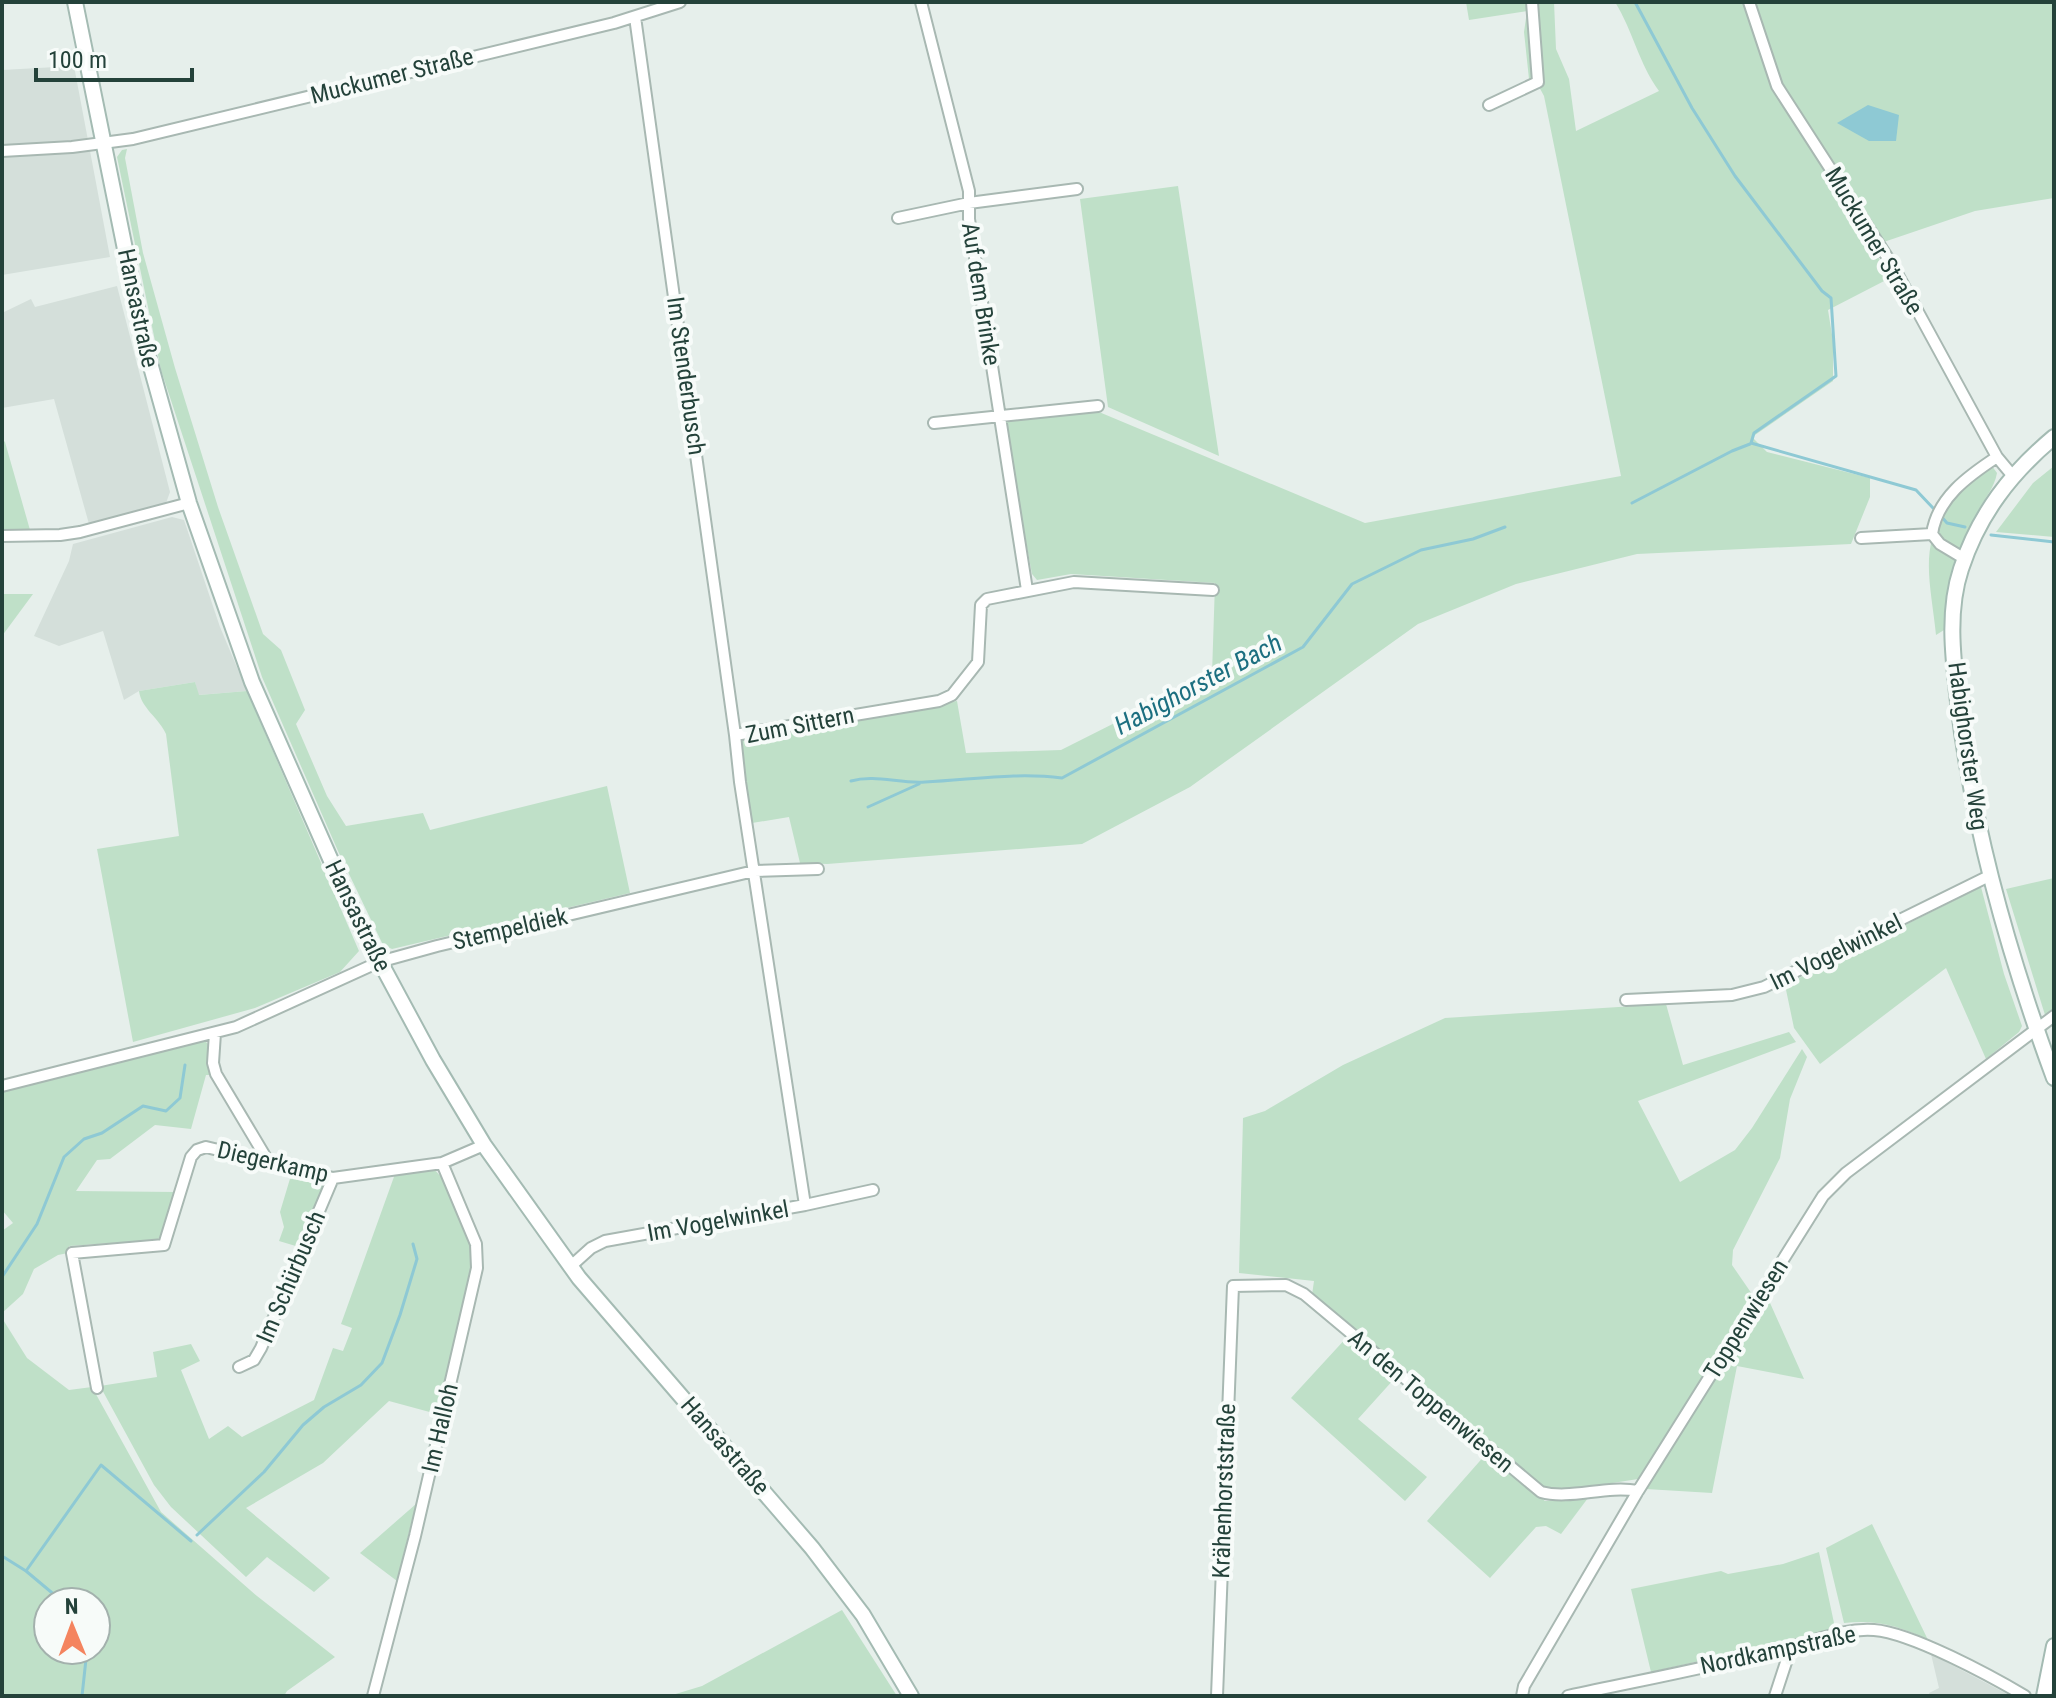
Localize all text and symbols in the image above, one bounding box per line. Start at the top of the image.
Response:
scale bar [36,32,192,82]
street label: Muckumer Straße [308,42,476,110]
text: 100 m [48,46,107,74]
street label: Muckumer Straße [1819,162,1929,320]
street label: Auf dem Brinke [956,220,1006,368]
street label: Hansastraße [112,246,164,370]
street label: Im Stenderbusch [661,295,711,457]
water label: Habighorster Bach [1109,627,1287,741]
street label: Habighorster Weg [1942,660,1994,832]
street label: Zum Sittern [743,701,857,749]
street label: Hansastraße [319,856,397,976]
street label: Stempeldiek [450,902,570,956]
street label: Im Vogelwinkel [1766,908,1906,996]
street label: Diegerkamp [215,1136,331,1188]
street label: Im Vogelwinkel [645,1195,791,1247]
street label: Im Schürbusch [251,1207,331,1347]
street label: Toppenwiesen [1698,1254,1794,1384]
street label: An den Toppenwiesen [1343,1324,1519,1478]
street label: Im Halloh [416,1381,464,1475]
street label: Hansastraße [675,1391,775,1501]
street label: Krähenhorststraße [1207,1403,1241,1579]
north arrow [32,1586,112,1666]
text: N [65,1594,79,1619]
street label: Nordkampstraße [1698,1620,1858,1680]

